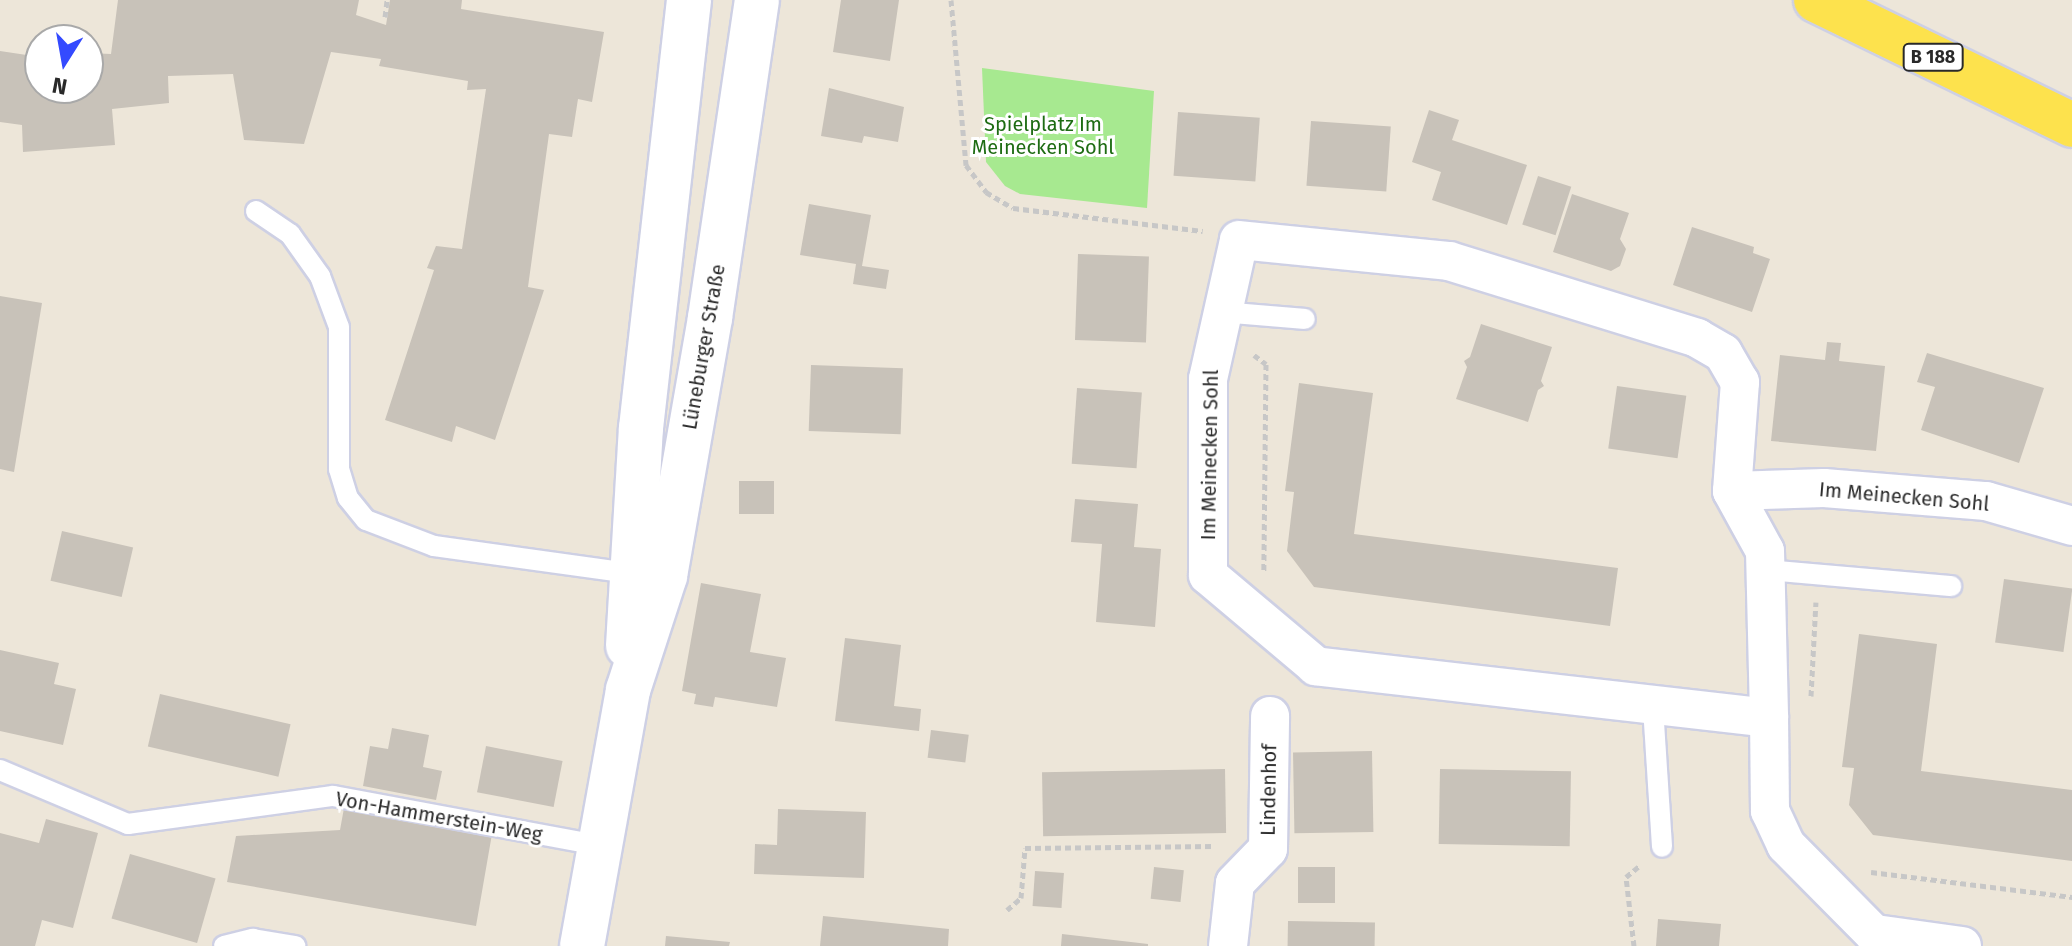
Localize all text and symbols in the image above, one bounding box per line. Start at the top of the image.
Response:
north arrow [24,24,104,104]
road number: B 188 [1901,43,1965,71]
text: N [50,71,69,101]
park label: Spielplatz Im Meinecken Sohl [972,113,1114,160]
street label: Lüneburger Straße [678,262,730,432]
street label: Im Meinecken Sohl [1197,369,1223,541]
street label: Im Meinecken Sohl [1818,478,1990,516]
street label: Lindenhof [1256,744,1282,836]
street label: Von-Hammerstein-Weg [334,787,544,847]

